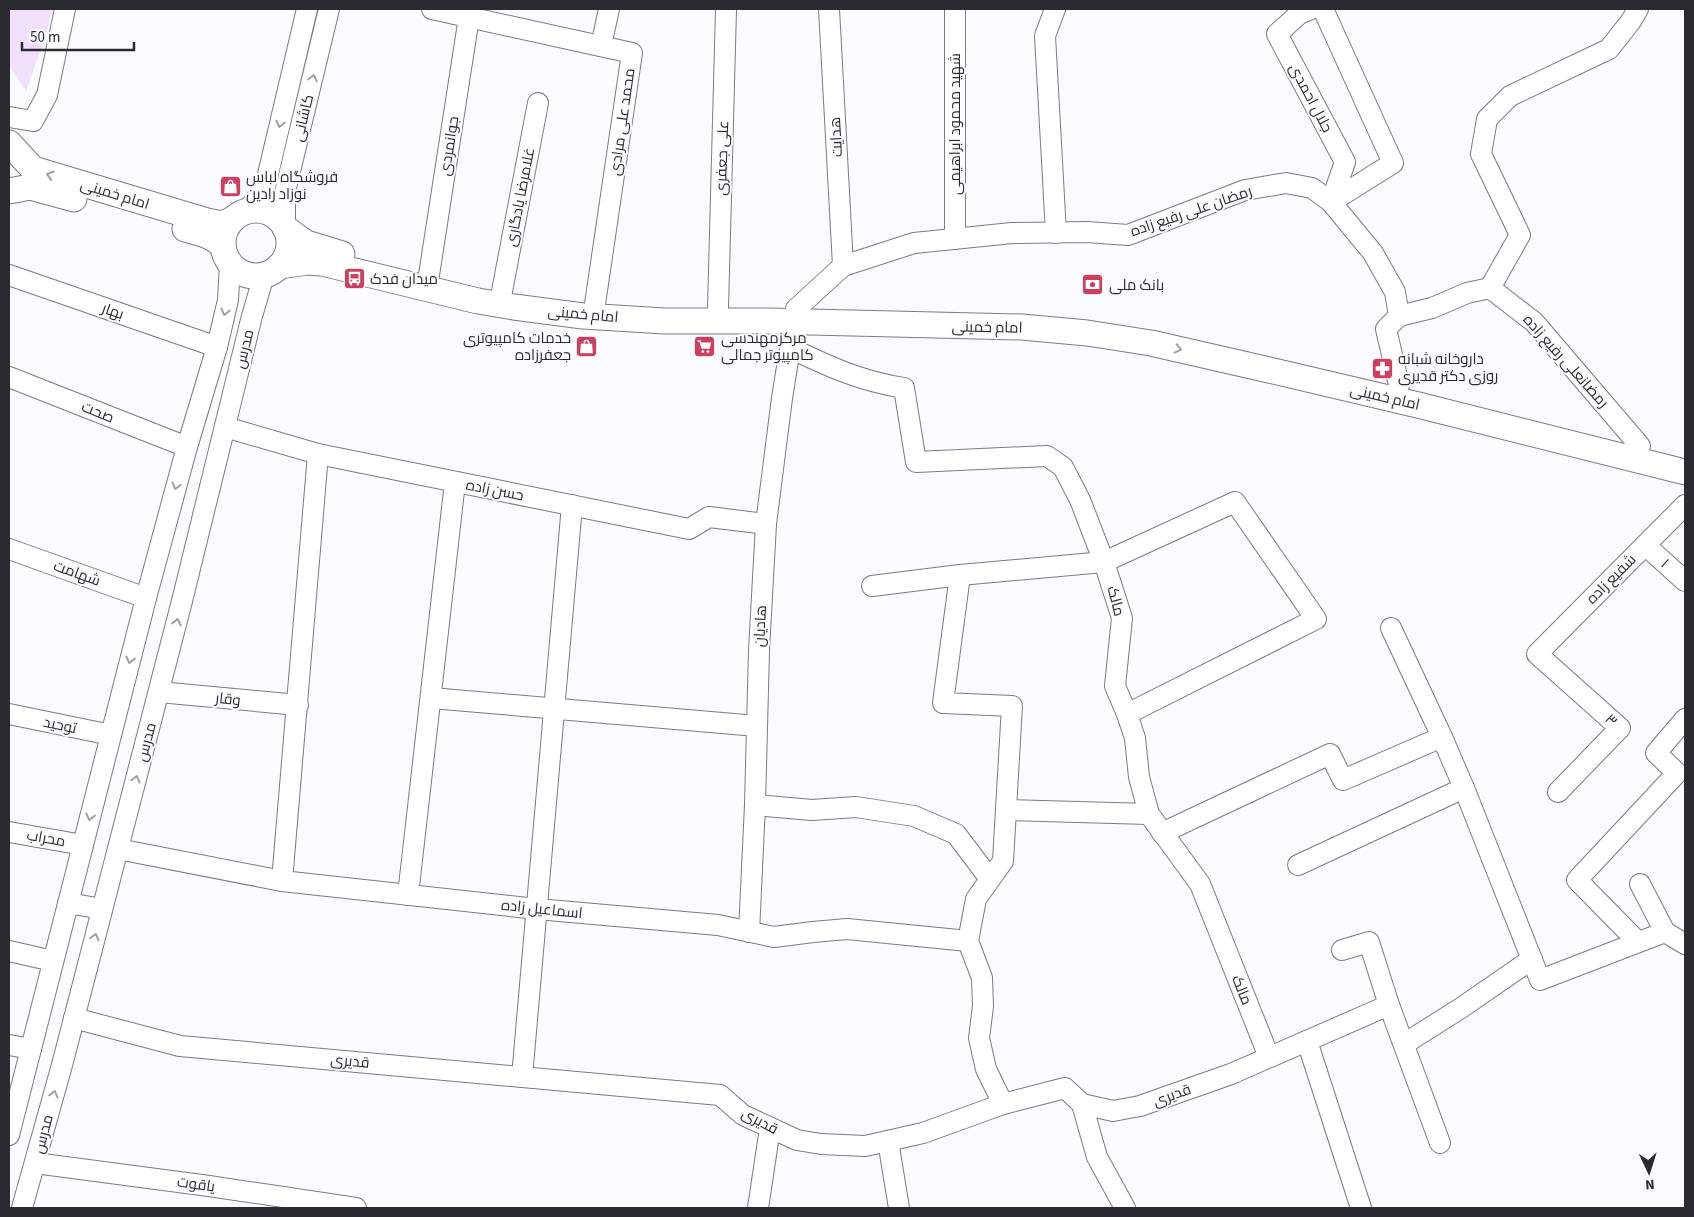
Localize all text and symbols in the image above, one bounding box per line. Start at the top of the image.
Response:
scale bar [22,20,135,52]
text: 50 m [30,27,60,48]
street label: شهید محمود ابراهیمی [945,53,966,195]
street label: جلال احمدی [1284,60,1338,136]
street label: محمد علی مرادی [605,67,640,177]
one-way arrow [307,73,318,82]
street label: کاشانی [288,92,319,144]
street label: جوانمردی [434,115,465,178]
street label: هدایت [825,116,848,158]
one-way arrow [275,120,286,129]
street label: علی جعفری [711,120,734,196]
street label: غلامرضا یادگاری [501,146,540,248]
place label: فروشگاه لباس نوزاد رادین [246,167,338,205]
one-way arrow [46,170,55,180]
street label: امام خمینی [78,174,152,215]
shop icon: فروشگاه لباس نوزاد رادین [218,174,242,198]
street label: رمضان علی رفیع زاده [1127,181,1255,242]
bus stop icon: میدان فدک [342,267,366,291]
place label: میدان فدک [370,269,438,290]
bank icon: بانک ملی [1081,273,1105,297]
place label: بانک ملی [1109,275,1164,296]
street label: بهار [98,298,127,325]
street label: امام خمینی [547,301,619,328]
one-way arrow [220,308,231,317]
street label: رمضانعلی رفیع زاده [1518,310,1613,413]
street label: امام خمینی [951,316,1023,339]
street label: مدرس [229,327,259,371]
place label: خدمات کامپیوتری جعفرزاده [463,328,571,366]
place label: مرکزمهندسی کامپیوتر جمالی [721,328,814,366]
shop icon: خدمات کامپیوتری جعفرزاده [575,335,599,359]
supermarket icon: مرکزمهندسی کامپیوتر جمالی [693,335,717,359]
one-way arrow [1173,343,1182,354]
place label: داروخانه شبانه روزی دکتر قدیری [1398,349,1498,387]
pharmacy icon: داروخانه شبانه روزی دکتر قدیری [1370,356,1394,380]
street label: امام خمینی [1348,379,1422,416]
street label: صحت [78,396,117,428]
street label: حسن زاده [464,475,526,506]
one-way arrow [172,481,182,489]
street label: شفیع زاده [1582,550,1641,609]
street label: ۱ [1656,554,1673,573]
street label: شهامت [50,555,103,592]
street label: مالک [1101,584,1130,619]
street label: هادیان [749,604,772,648]
one-way arrow [171,618,182,626]
one-way arrow [125,655,136,664]
street label: وقار [213,688,242,711]
street label: ۳ [1600,709,1622,731]
street label: توحید [41,712,78,739]
street label: مدرس [131,720,162,764]
one-way arrow [130,775,141,784]
one-way arrow [85,812,96,821]
street label: محراب [25,825,67,852]
street label: اسماعیل زاده [500,895,584,924]
one-way arrow [89,932,100,941]
street label: مالک [1226,972,1257,1008]
street label: قدیری [330,1049,370,1074]
street label: قدیری [1150,1079,1194,1112]
one-way arrow [48,1090,58,1098]
street label: قدیری [738,1103,782,1140]
street label: مدرس [28,1112,59,1156]
north arrow [1624,1147,1674,1197]
street label: یاقوت [176,1171,216,1198]
text: N [1644,1174,1655,1194]

